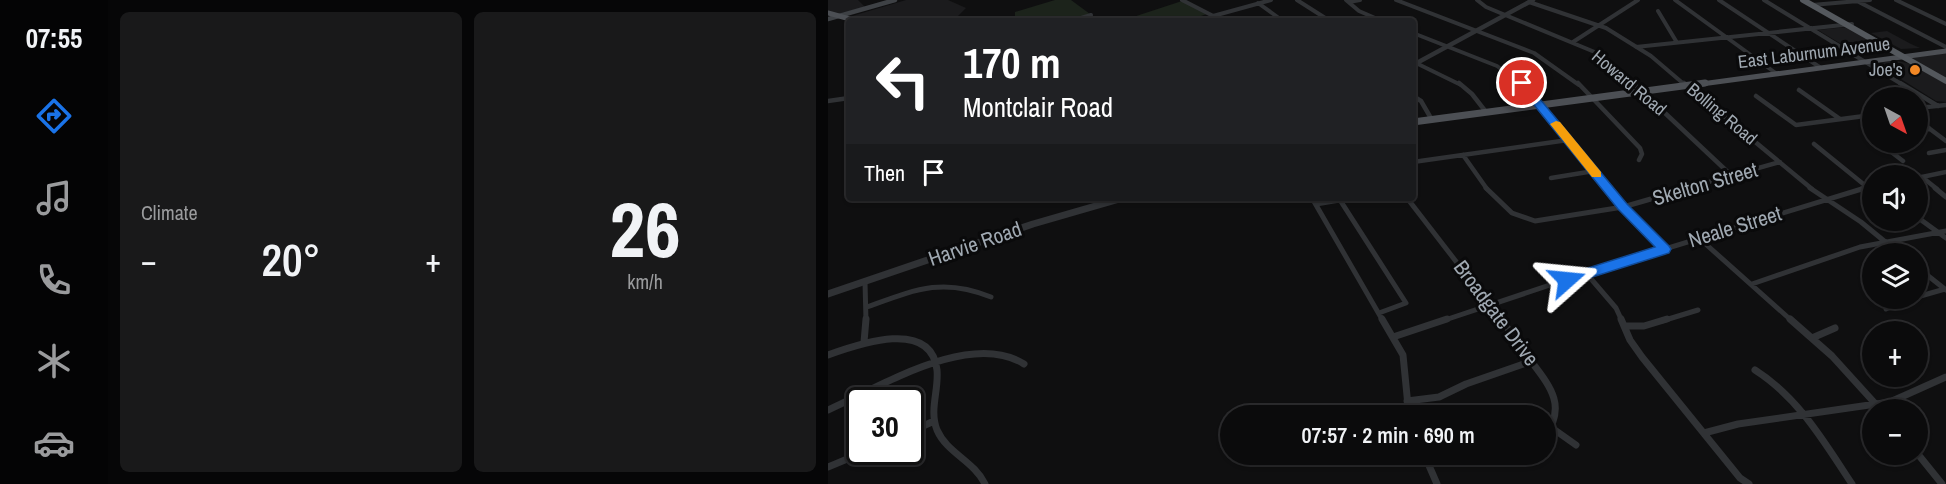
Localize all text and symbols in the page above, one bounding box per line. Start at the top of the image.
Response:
text: 07:55 [26,20,82,56]
street label: East Laburnum Avenue [1736,31,1891,74]
text: 170 m [963,35,1061,91]
icon: left [864,42,942,120]
street label: Howard Road [1587,44,1672,121]
pin [1496,57,1547,108]
place label: Joe's [1869,57,1903,82]
marker: Joe's [1908,63,1922,77]
icon: arrive [1505,66,1538,99]
street label: Bolling Road [1682,77,1763,150]
north arrow [1862,87,1928,153]
map controls [1862,87,1928,465]
text: Montclair Road [963,89,1113,125]
icon: directions [33,95,75,137]
street label: Skelton Street [1649,155,1761,212]
icon: arrive [917,156,950,189]
text: Then [864,158,905,188]
button: sound [1862,165,1928,231]
text: 26 [609,176,681,281]
icon: music [33,177,75,219]
text: Climate [141,199,198,226]
street label: Neale Street [1685,199,1785,254]
street label: Harvie Road [924,214,1025,273]
text: 20° [261,229,321,290]
text: − [141,238,157,282]
text: + [425,238,441,282]
button: layers [1862,243,1928,309]
position arrow [1535,248,1599,312]
street label: Broadgate Drive [1447,254,1546,371]
icon: phone [33,259,75,301]
text: km/h [627,268,663,295]
button: + [1862,321,1928,387]
icon: climate [33,340,75,382]
speed limit sign: 30 [846,387,924,465]
button: − [1862,399,1928,465]
text: 07:57 · 2 min · 690 m [1301,420,1475,450]
icon: car [33,422,75,464]

